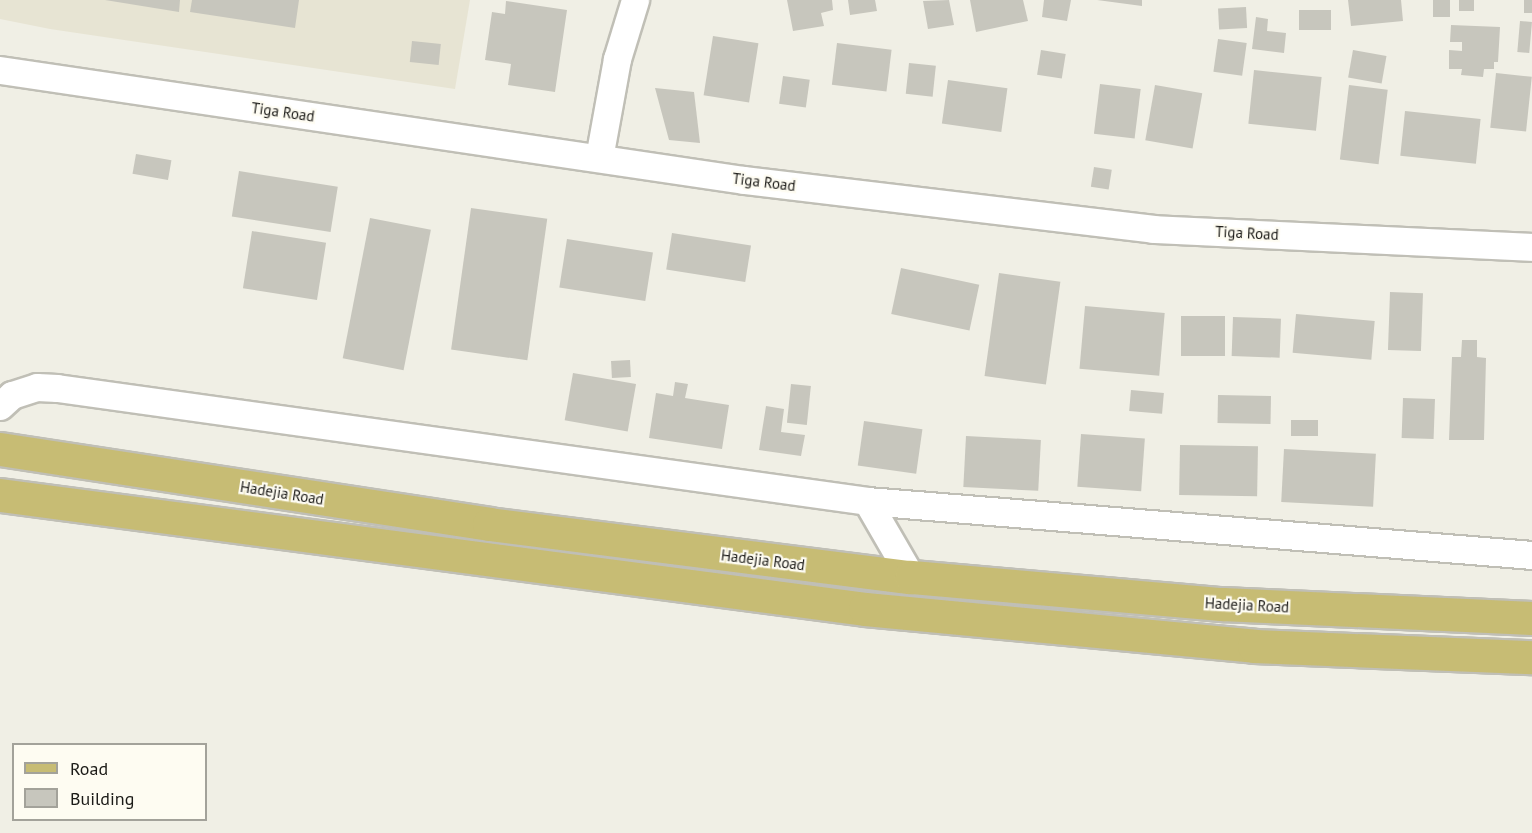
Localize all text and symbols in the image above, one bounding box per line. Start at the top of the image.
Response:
street label: Tiga Road [250,99,316,125]
street label: Tiga Road [731,169,797,195]
street label: Tiga Road [1215,222,1279,244]
street label: Hadejia Road [239,478,325,508]
street label: Hadejia Road [720,546,806,574]
street label: Hadejia Road [1204,594,1290,616]
legend [12,743,207,821]
text: Road [70,757,108,780]
text: Building [70,787,134,810]

